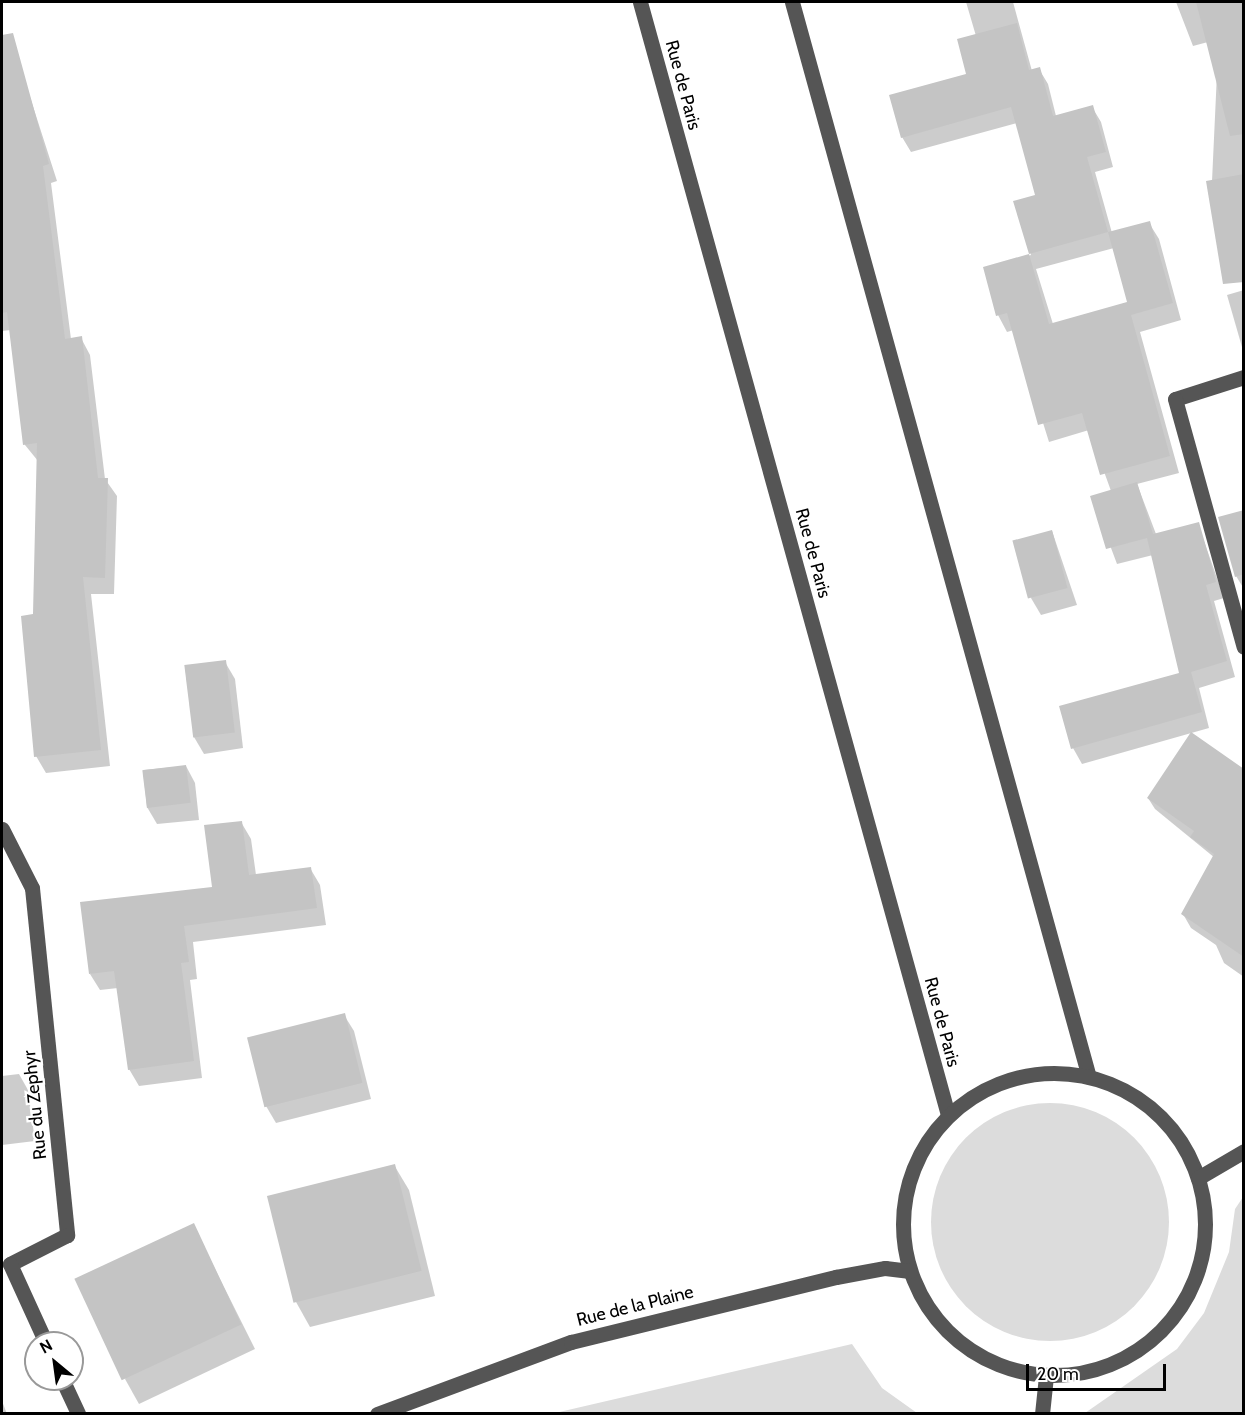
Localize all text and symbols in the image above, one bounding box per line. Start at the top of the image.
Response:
street label: Rue de Paris [661,38,705,132]
street label: Rue de Paris [791,506,835,600]
street label: Rue de Paris [920,975,964,1069]
street label: Rue du Zephyr [19,1049,51,1161]
street label: Rue de la Plaine [574,1281,696,1331]
north arrow [24,1331,84,1391]
text: N [36,1336,56,1358]
scale bar [1029,1352,1168,1390]
text: 20 m [1037,1363,1079,1385]

